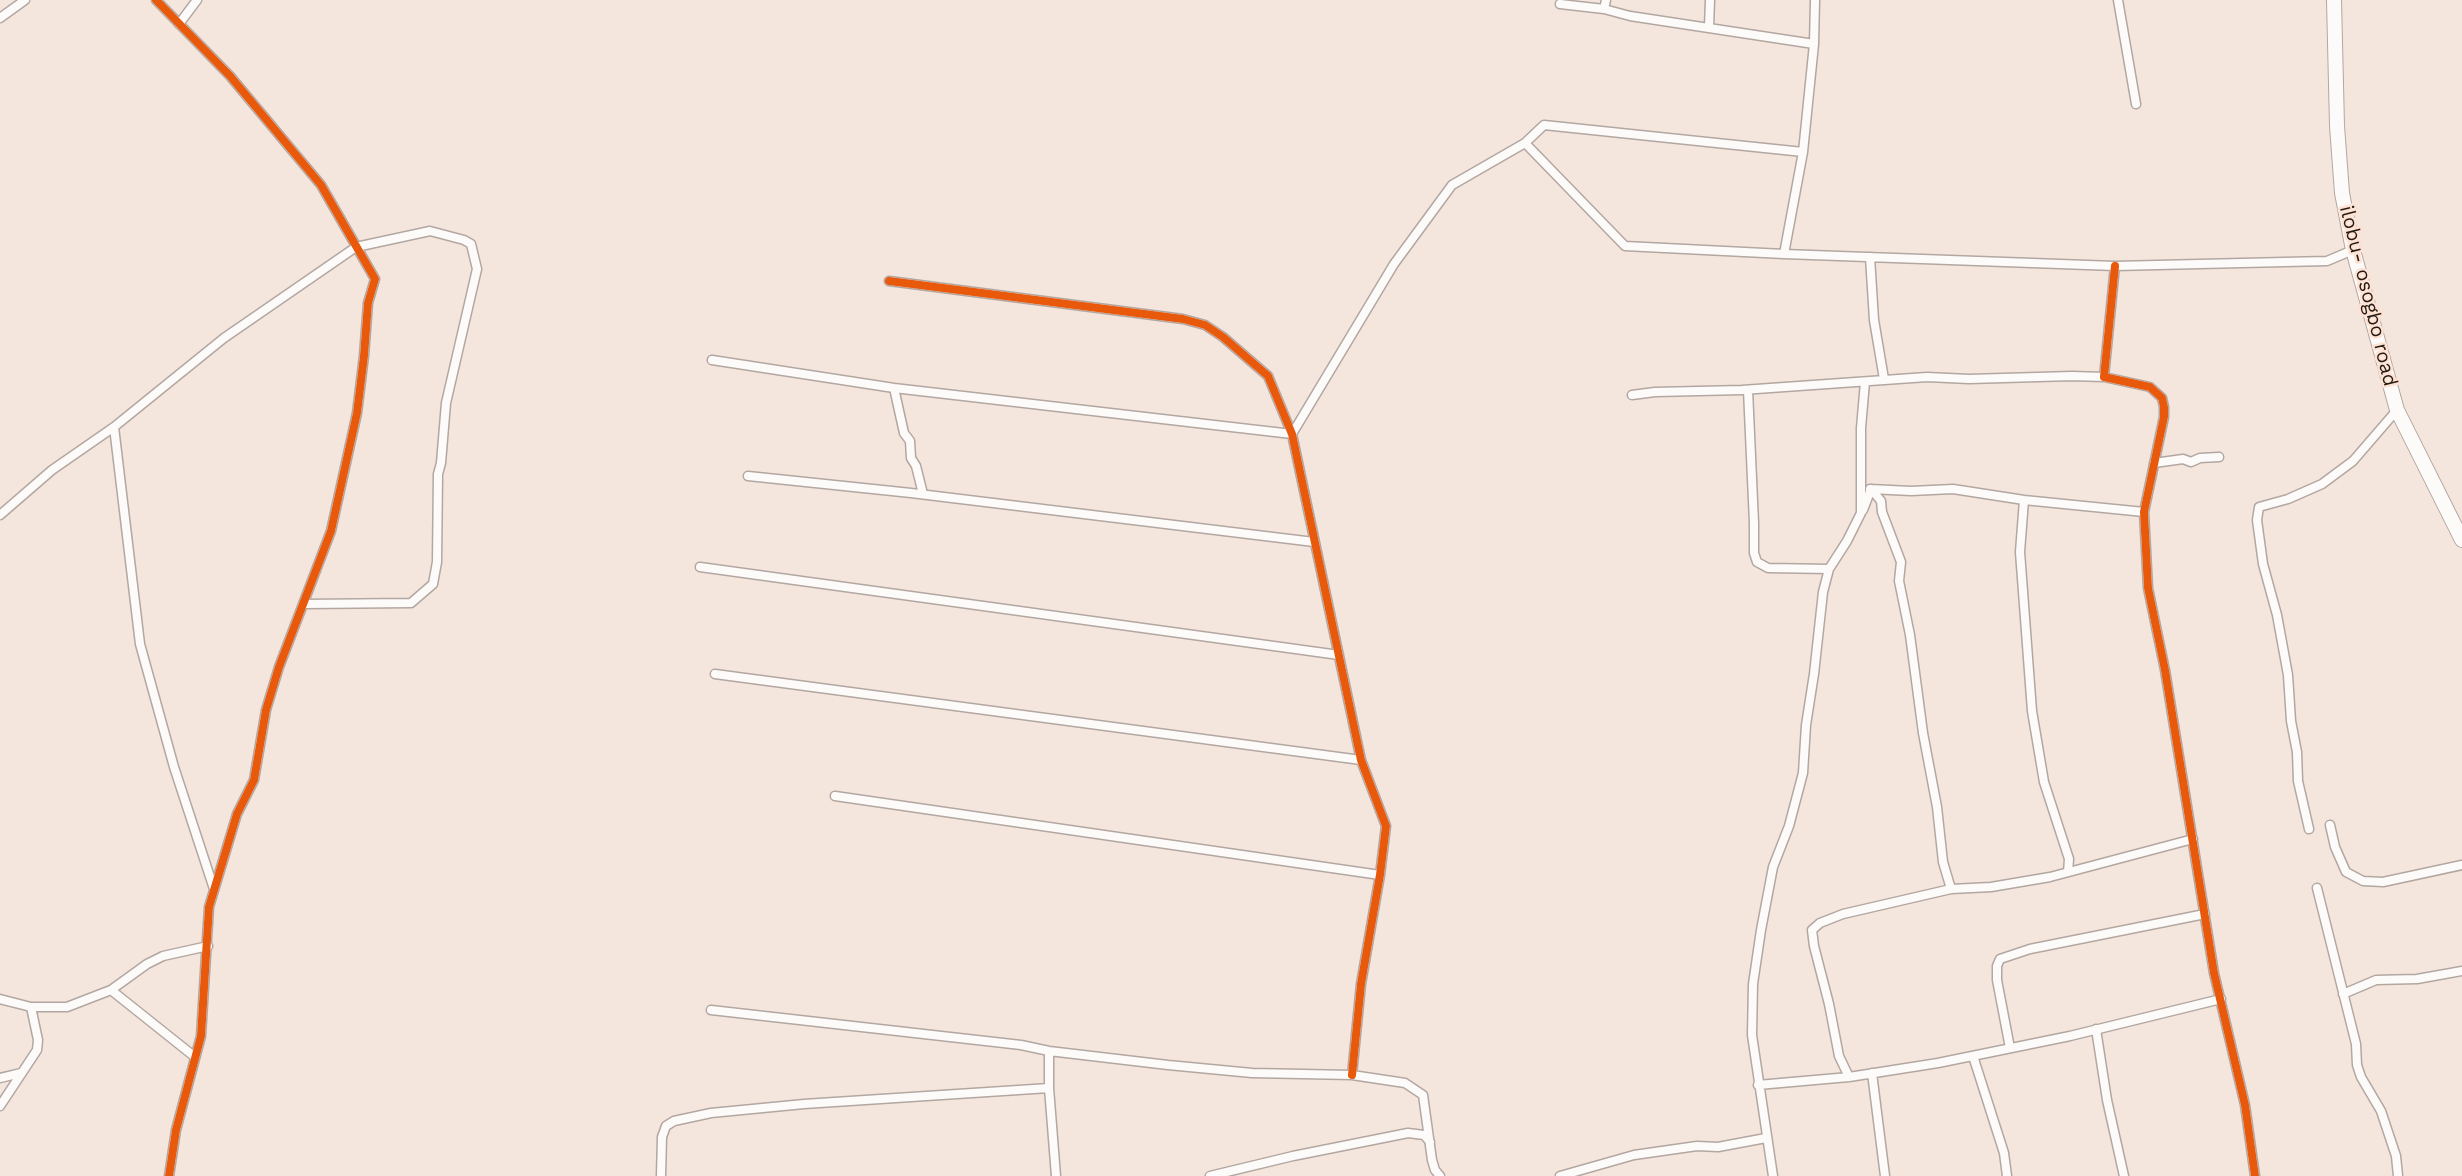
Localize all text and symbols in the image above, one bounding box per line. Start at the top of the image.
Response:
street label: ilobu- osogbo road [2334,203,2402,389]

